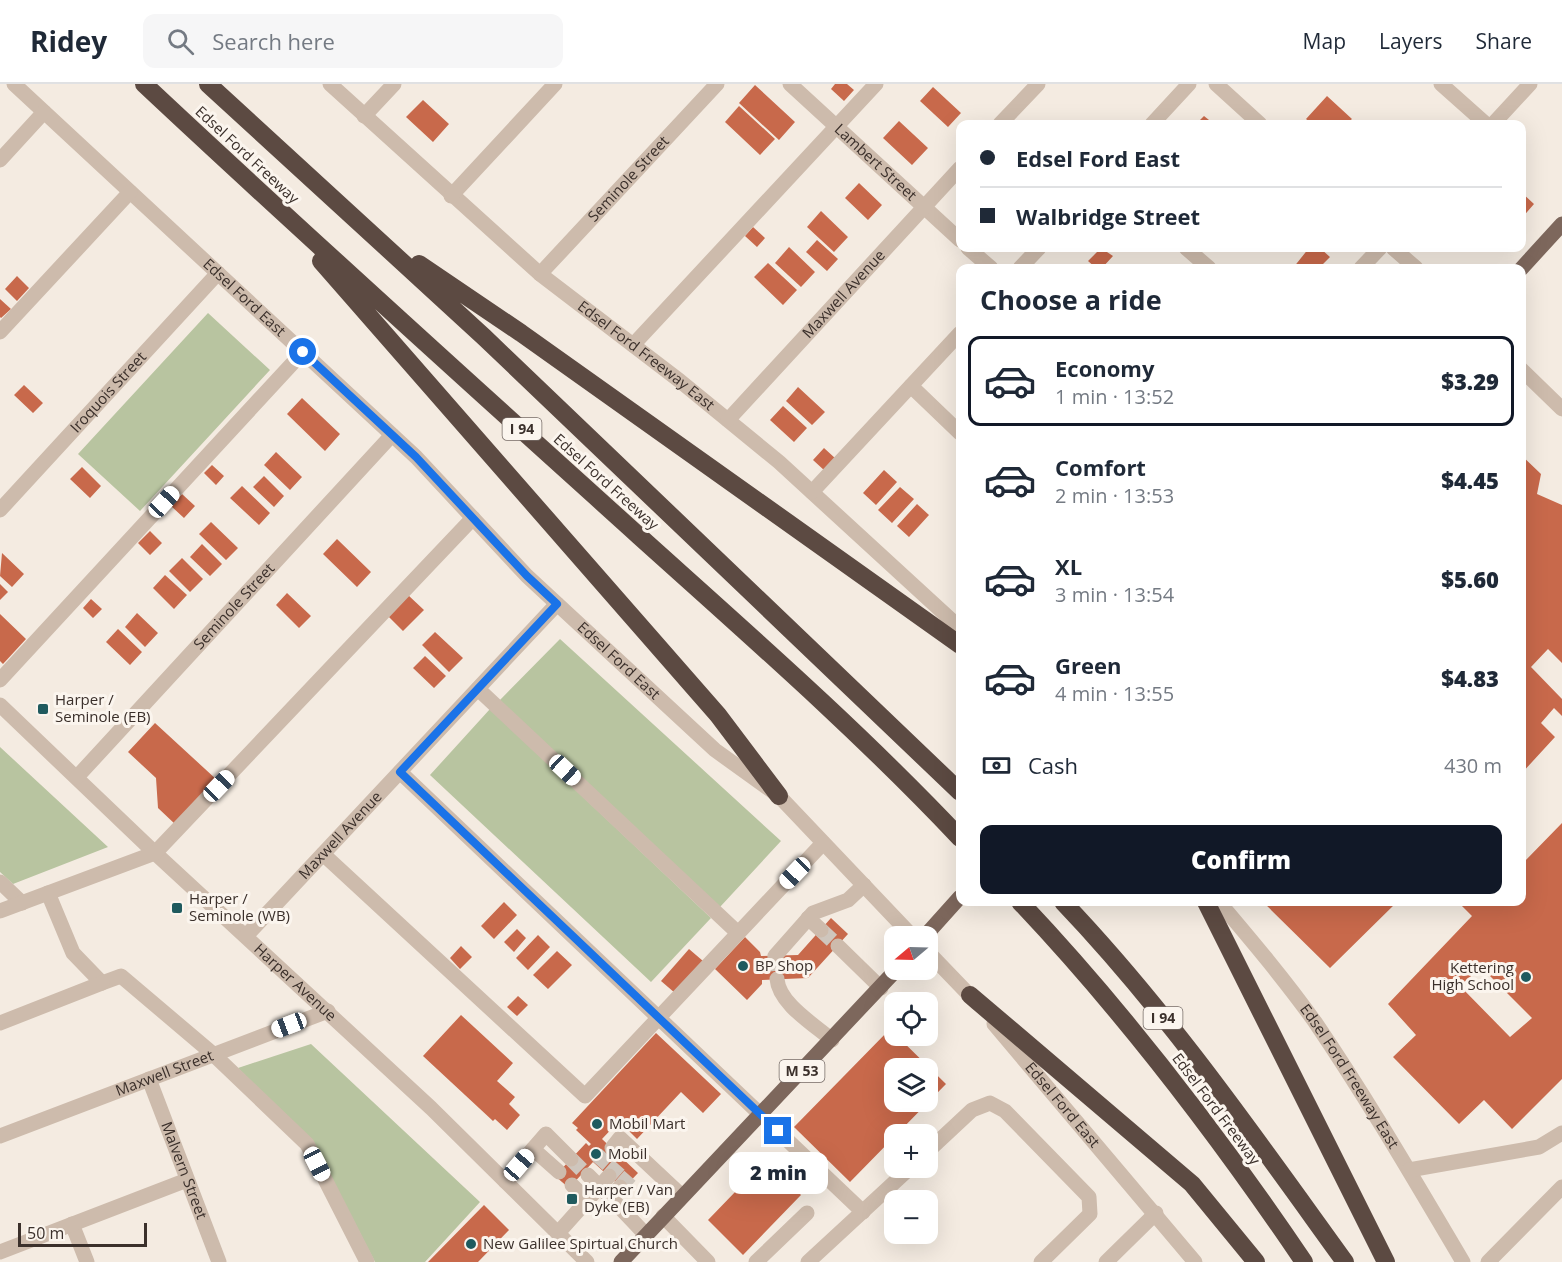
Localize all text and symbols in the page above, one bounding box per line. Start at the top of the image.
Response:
search box [143,14,563,68]
text: Ridey [30,22,107,60]
icon: search [164,25,197,58]
text: Search here [212,26,335,56]
text: Map [1303,27,1346,55]
text: Layers [1379,27,1443,55]
text: Share [1476,27,1532,55]
street label: Edsel Ford Freeway [192,101,304,208]
street label: Lambert Street [831,119,922,205]
street label: Seminole Street [583,131,673,226]
text: Edsel Ford East [1016,143,1180,173]
text: Walbridge Street [1016,201,1200,231]
street label: Maxwell Avenue [797,245,889,342]
street label: Edsel Ford East [199,253,291,340]
text: Choose a ride [980,281,1162,318]
street label: Edsel Ford Freeway East [574,295,719,414]
route start [289,338,316,365]
street label: Iroquois Street [65,347,150,436]
text: Economy [1055,353,1154,383]
icon: car [983,354,1037,408]
text: $3.29 [1441,366,1499,396]
text: 1 min · 13:52 [1055,383,1174,410]
road number: I 94 [502,418,542,440]
street label: Edsel Ford Freeway [550,429,664,534]
text: Comfort [1055,452,1146,482]
icon: car [983,453,1037,507]
text: $4.45 [1441,465,1499,495]
text: 2 min · 13:53 [1055,482,1174,509]
car [145,483,183,521]
text: XL [1055,551,1082,581]
icon: car [983,552,1037,606]
street label: Seminole Street [189,558,278,653]
text: $5.60 [1441,564,1499,594]
text: 3 min · 13:54 [1055,581,1174,608]
street label: Edsel Ford East [574,617,665,703]
text: Green [1055,650,1121,680]
icon: car [983,651,1037,705]
text: $4.83 [1441,663,1499,693]
text: 4 min · 13:55 [1055,680,1174,707]
place label: Harper / Seminole (EB) [55,689,151,726]
marker: Harper / Seminole (EB) [36,702,50,716]
icon: cash [980,749,1013,782]
text: Cash [1028,750,1078,780]
car [546,751,584,789]
text: 430 m [1444,752,1502,779]
car [200,767,238,805]
street label: Maxwell Avenue [294,786,386,883]
button: Confirm [980,825,1502,894]
car [776,854,814,892]
place label: Harper / Seminole (WB) [189,888,290,925]
marker: Harper / Seminole (WB) [170,901,184,915]
north arrow [884,926,938,980]
map controls [884,926,938,1244]
street label: Harper Avenue [250,939,341,1025]
place label: BP Shop [755,955,813,975]
place label: Kettering High School [1431,957,1514,994]
marker: BP Shop [736,959,750,973]
marker: Kettering High School [1519,970,1533,984]
button: locate [884,992,938,1046]
street label: Edsel Ford Freeway East [1296,999,1404,1152]
road number: I 94 [1144,1007,1182,1029]
car [269,1010,309,1040]
street label: Maxwell Street [112,1045,216,1100]
street label: Edsel Ford Freeway [1168,1048,1266,1169]
street label: Edsel Ford East [1021,1057,1105,1151]
button: layers [884,1058,938,1112]
road number: M 53 [780,1060,824,1082]
place label: Mobil Mart [609,1113,685,1133]
marker: Mobil Mart [590,1117,604,1131]
route end [764,1117,791,1144]
street label: Malvern Street [157,1119,213,1222]
button: + [884,1124,938,1178]
place label: Mobil [608,1143,647,1163]
car [301,1144,333,1184]
car [500,1146,538,1184]
marker: Mobil [589,1147,603,1161]
callout: 2 min [728,1152,828,1194]
text: 2 min [750,1159,807,1186]
place label: Harper / Van Dyke (EB) [584,1179,673,1216]
button: − [884,1190,938,1244]
marker: Harper / Van Dyke (EB) [565,1192,579,1206]
scale bar [18,1220,147,1248]
text: 50 m [27,1222,64,1244]
place label: New Galilee Spirtual Church [483,1233,678,1253]
marker: New Galilee Spirtual Church [464,1237,478,1251]

